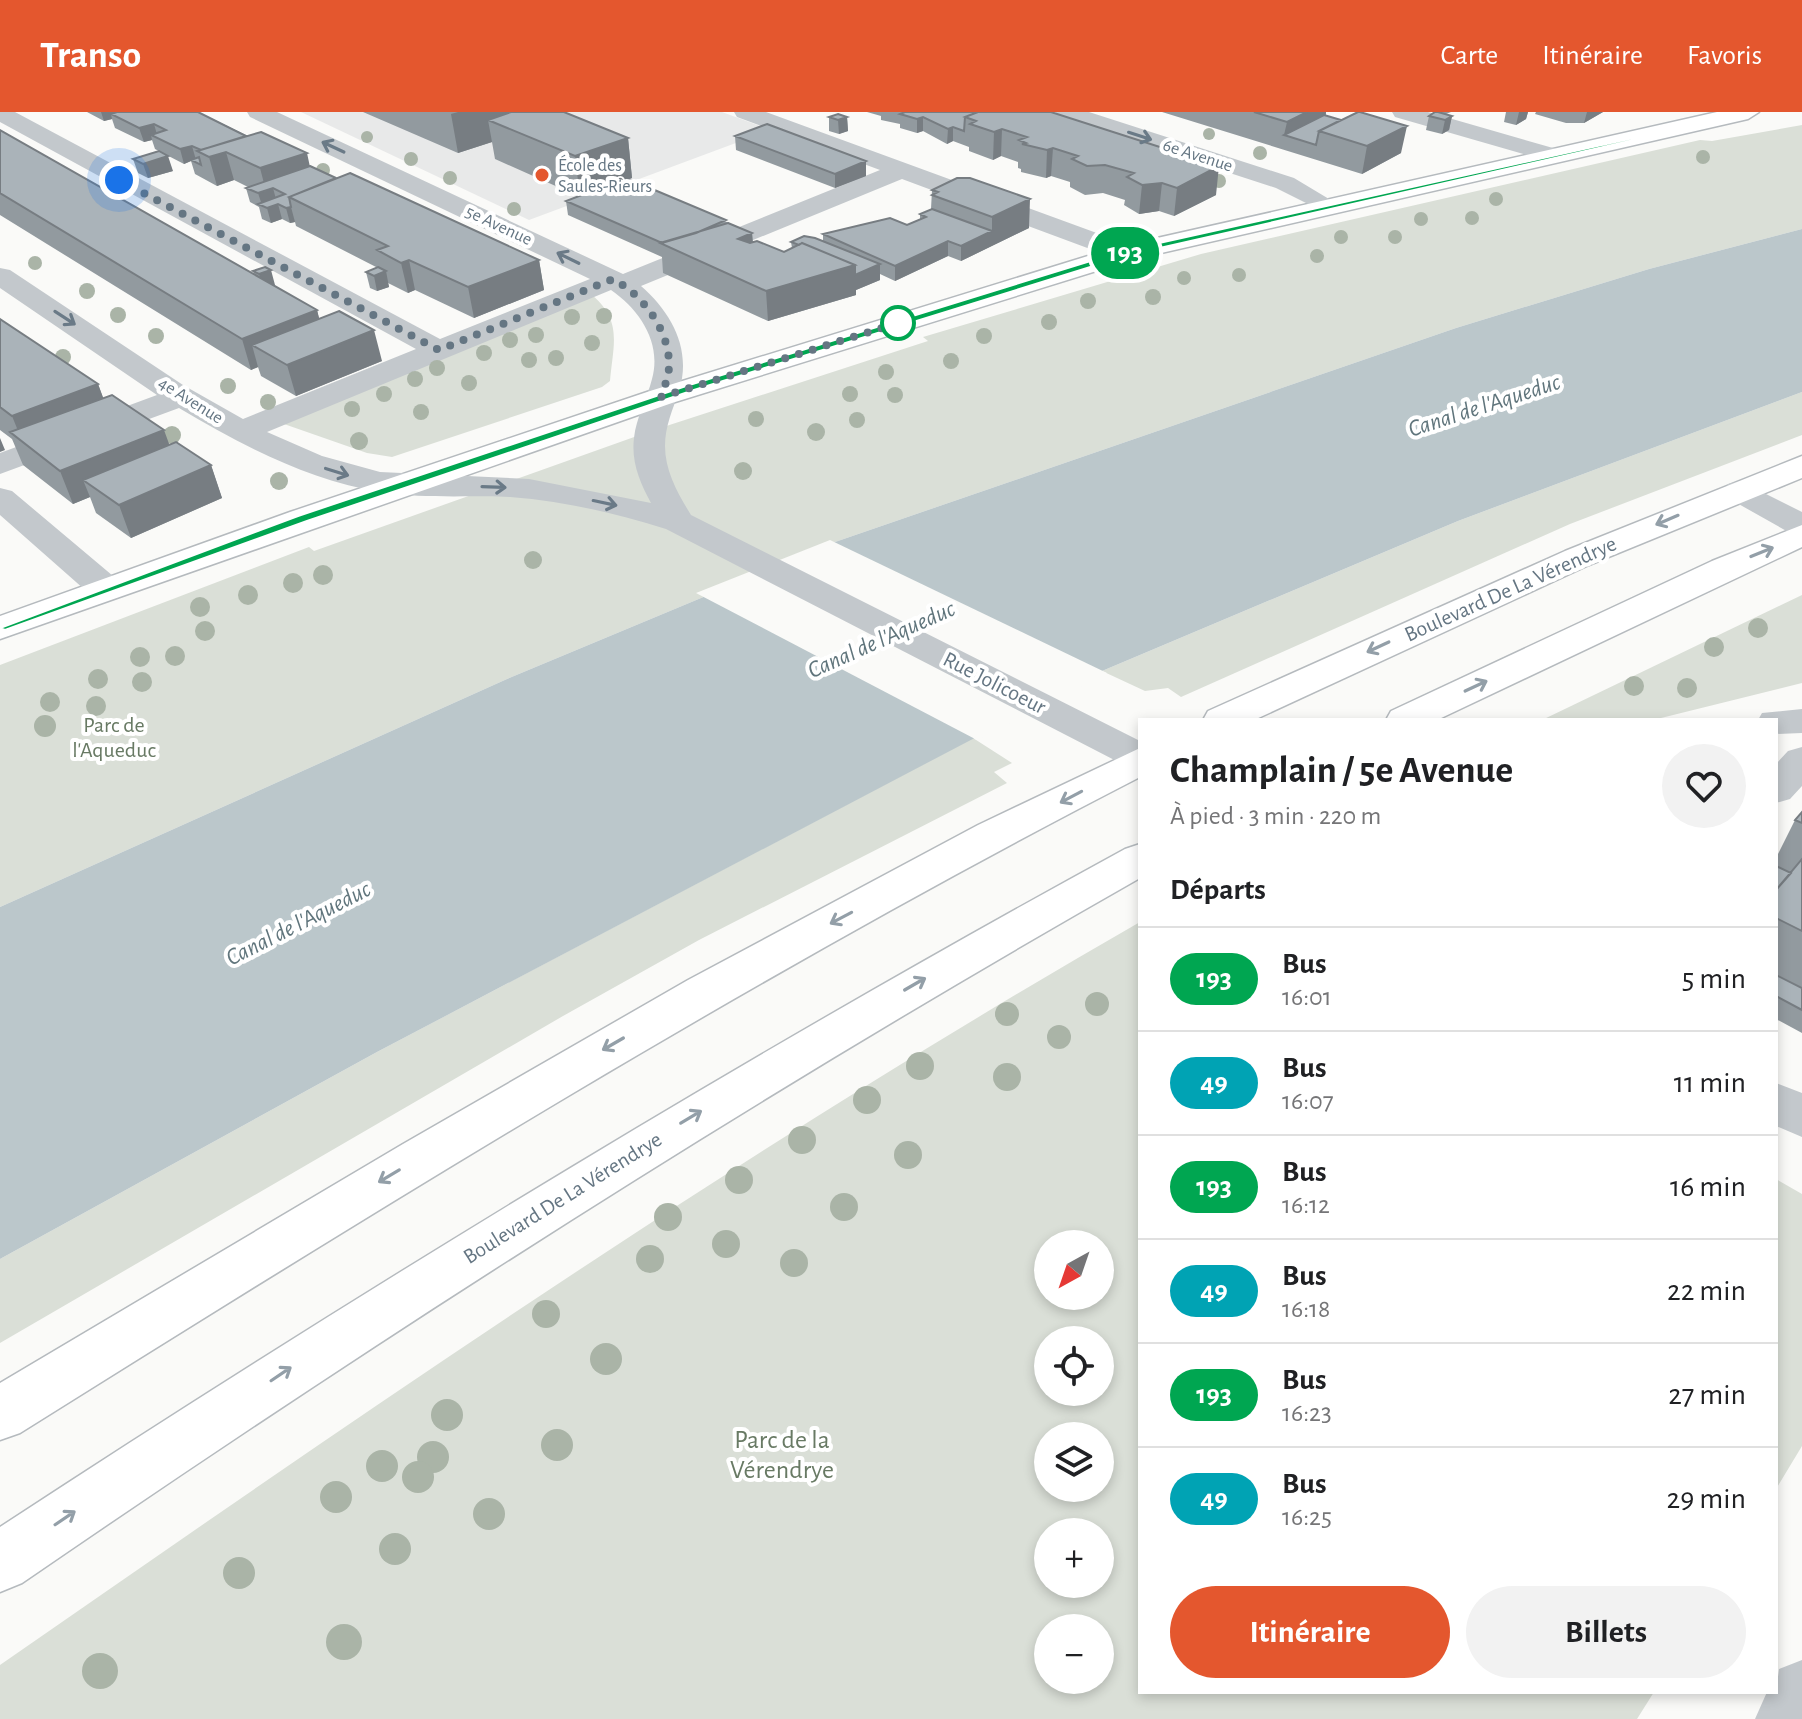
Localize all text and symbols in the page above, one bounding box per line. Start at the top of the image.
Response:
text: Transo [40,37,141,75]
text: Carte [1441,42,1498,70]
text: Itinéraire [1542,42,1643,70]
text: Favoris [1687,42,1762,70]
one-way arrow [1127,129,1153,144]
street label: 6e Avenue [1161,136,1235,176]
one-way arrow [321,139,345,154]
place label: École des Saules-Rieurs [558,154,652,196]
your location [99,160,139,200]
marker: École des Saules-Rieurs [533,166,551,184]
street label: 5e Avenue [462,203,535,249]
line badge: 193 [1079,227,1171,279]
text: 193 [1107,239,1143,267]
one-way arrow [556,250,580,265]
unlabelled marker [881,306,915,340]
one-way arrow [53,311,76,327]
water label: Canal de l'Aqueduc [1405,370,1564,442]
street label: 4e Avenue [155,374,226,428]
one-way arrow [324,465,349,480]
one-way arrow [480,480,507,495]
one-way arrow [592,496,617,511]
one-way arrow [1655,513,1680,528]
street label: Boulevard De La Vérendrye [1401,532,1620,646]
one-way arrow [1749,544,1774,558]
water label: Canal de l'Aqueduc [804,596,959,683]
one-way arrow [1366,640,1390,655]
street label: Rue Jolicoeur [940,648,1050,718]
one-way arrow [1463,678,1487,693]
park label: Parc de l'Aqueduc [72,714,156,761]
button: heart [1662,744,1746,828]
text: Champlain / 5e Avenue [1170,752,1513,790]
one-way arrow [1059,790,1083,805]
text: À pied · 3 min · 220 m [1170,803,1381,829]
text: Départs [1170,875,1266,905]
water label: Canal de l'Aqueduc [222,877,375,971]
one-way arrow [829,911,853,927]
text: Bus [1282,949,1327,979]
text: 5 min [1682,964,1746,994]
text: 193 [1196,965,1232,993]
one-way arrow [902,976,926,991]
text: 16:01 [1282,984,1332,1010]
one-way arrow [602,1036,625,1052]
text: Bus [1282,1053,1327,1083]
text: 11 min [1674,1068,1746,1098]
text: 49 [1200,1069,1228,1097]
text: 16:07 [1282,1088,1334,1114]
one-way arrow [679,1109,702,1125]
street label: Boulevard De La Vérendrye [459,1128,666,1268]
text: Bus [1282,1157,1327,1187]
one-way arrow [378,1168,401,1184]
text: 16 min [1670,1172,1746,1202]
text: 193 [1196,1173,1232,1201]
text: 16:12 [1282,1192,1330,1218]
north arrow [1034,1230,1114,1310]
map controls [1034,1230,1114,1694]
text: Bus [1282,1261,1327,1291]
text: 22 min [1667,1276,1746,1306]
text: 49 [1200,1277,1228,1305]
text: 16:18 [1282,1296,1330,1322]
button: locate [1034,1326,1114,1406]
text: Bus [1282,1365,1327,1395]
one-way arrow [269,1366,292,1382]
text: 27 min [1668,1380,1746,1410]
text: 193 [1196,1381,1232,1409]
text: 16:23 [1282,1400,1332,1426]
button: layers [1034,1422,1114,1502]
park label: Parc de la Vérendrye [730,1427,834,1483]
text: Bus [1282,1469,1327,1499]
text: 29 min [1667,1484,1746,1514]
text: 49 [1200,1485,1228,1513]
text: 16:25 [1282,1504,1332,1530]
one-way arrow [53,1510,75,1526]
button: + [1034,1518,1114,1598]
button: Itinéraire [1170,1586,1450,1678]
button: Billets [1466,1586,1746,1678]
button: − [1034,1614,1114,1694]

